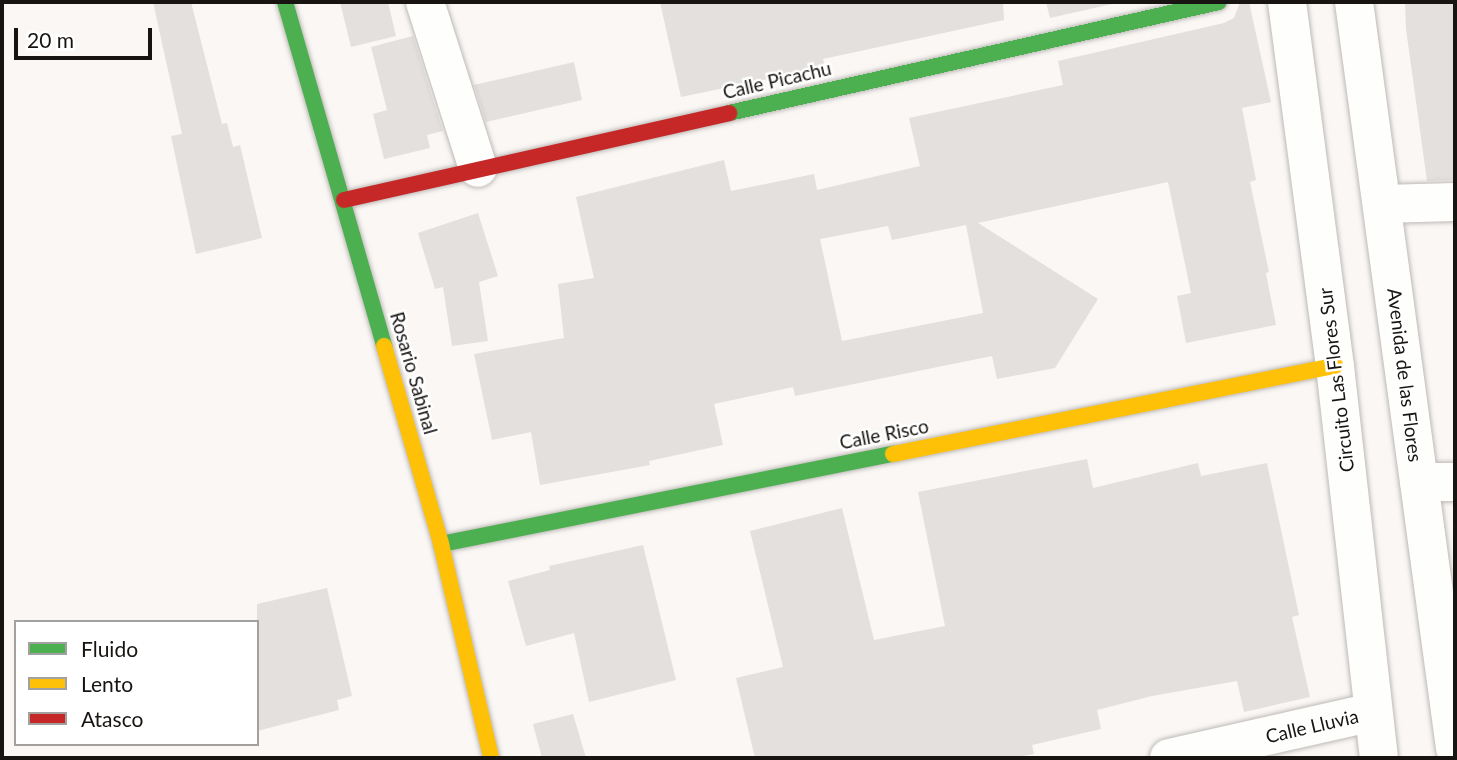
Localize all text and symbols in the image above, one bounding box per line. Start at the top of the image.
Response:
scale bar [18,14,156,58]
text: 20 m [27,27,74,52]
street label: Calle Picachu [721,56,833,104]
street label: Circuito Las Flores Sur [1313,286,1359,474]
street label: Avenida de las Flores [1383,287,1427,463]
street label: Rosario Sabinal [386,309,442,437]
street label: Calle Risco [838,414,930,454]
legend [14,620,259,746]
text: Fluido [81,636,138,661]
text: Lento [81,671,133,696]
street label: Calle Lluvia [1263,704,1361,748]
text: Atasco [81,706,143,731]

